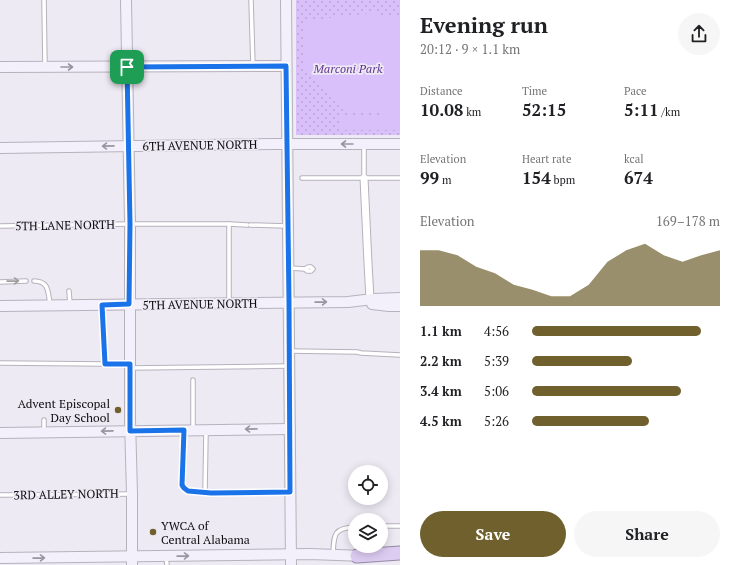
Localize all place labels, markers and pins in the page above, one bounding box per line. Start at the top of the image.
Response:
pin [110,50,144,84]
place label: Advent Episcopal Day School [18,396,110,425]
marker: Advent Episcopal Day School [113,405,123,415]
place label: YWCA of Central Alabama [161,518,250,547]
marker: YWCA of Central Alabama [148,527,158,537]

